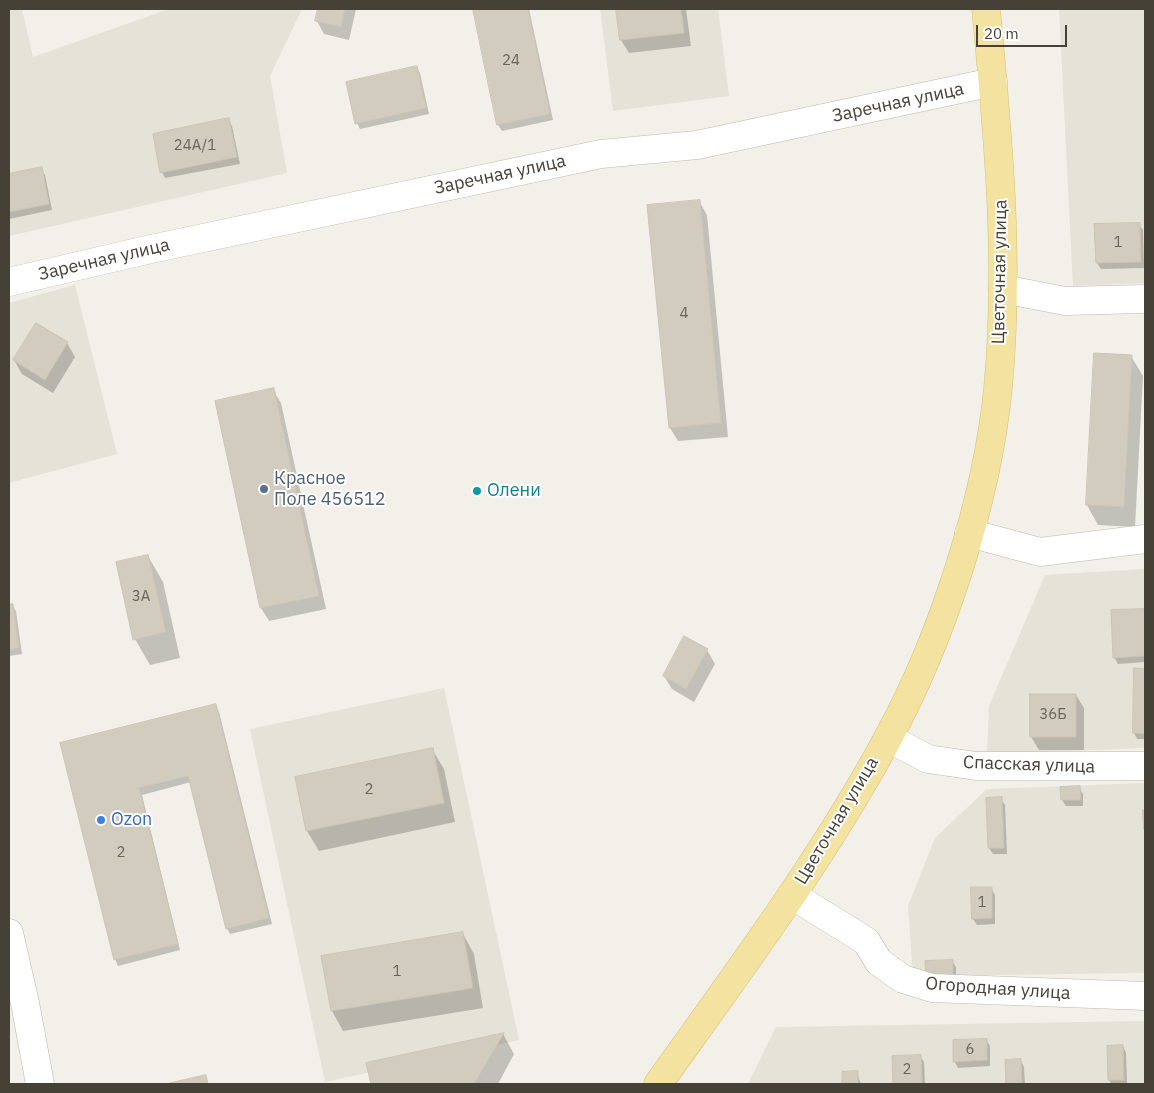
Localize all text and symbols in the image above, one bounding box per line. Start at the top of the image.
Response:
scale bar [979,15,1070,47]
text: 20 m [984,24,1019,43]
house number: 24 [502,52,520,70]
street label: Заречная улица [830,78,966,128]
house number: 24А/1 [174,137,216,155]
street label: Заречная улица [432,150,568,200]
street label: Цветочная улица [988,199,1012,345]
street label: Заречная улица [36,234,172,286]
house number: 1 [1114,234,1122,252]
house number: 4 [680,305,688,323]
place label: Красное Поле 456512 [274,468,386,510]
place label: Олени [487,480,541,502]
marker: Красное Поле 456512 [258,483,270,495]
marker: Олени [471,485,483,497]
house number: 3А [132,588,150,606]
house number: 36Б [1039,706,1067,724]
street label: Спасская улица [963,752,1095,778]
street label: Цветочная улица [790,753,884,889]
house number: 2 [365,781,373,799]
place label: Ozon [111,809,152,831]
marker: Ozon [95,814,107,826]
house number: 2 [117,844,125,862]
house number: 1 [978,894,986,912]
house number: 1 [393,963,401,981]
street label: Огородная улица [925,973,1071,1005]
house number: 6 [966,1041,974,1059]
house number: 2 [903,1061,911,1079]

